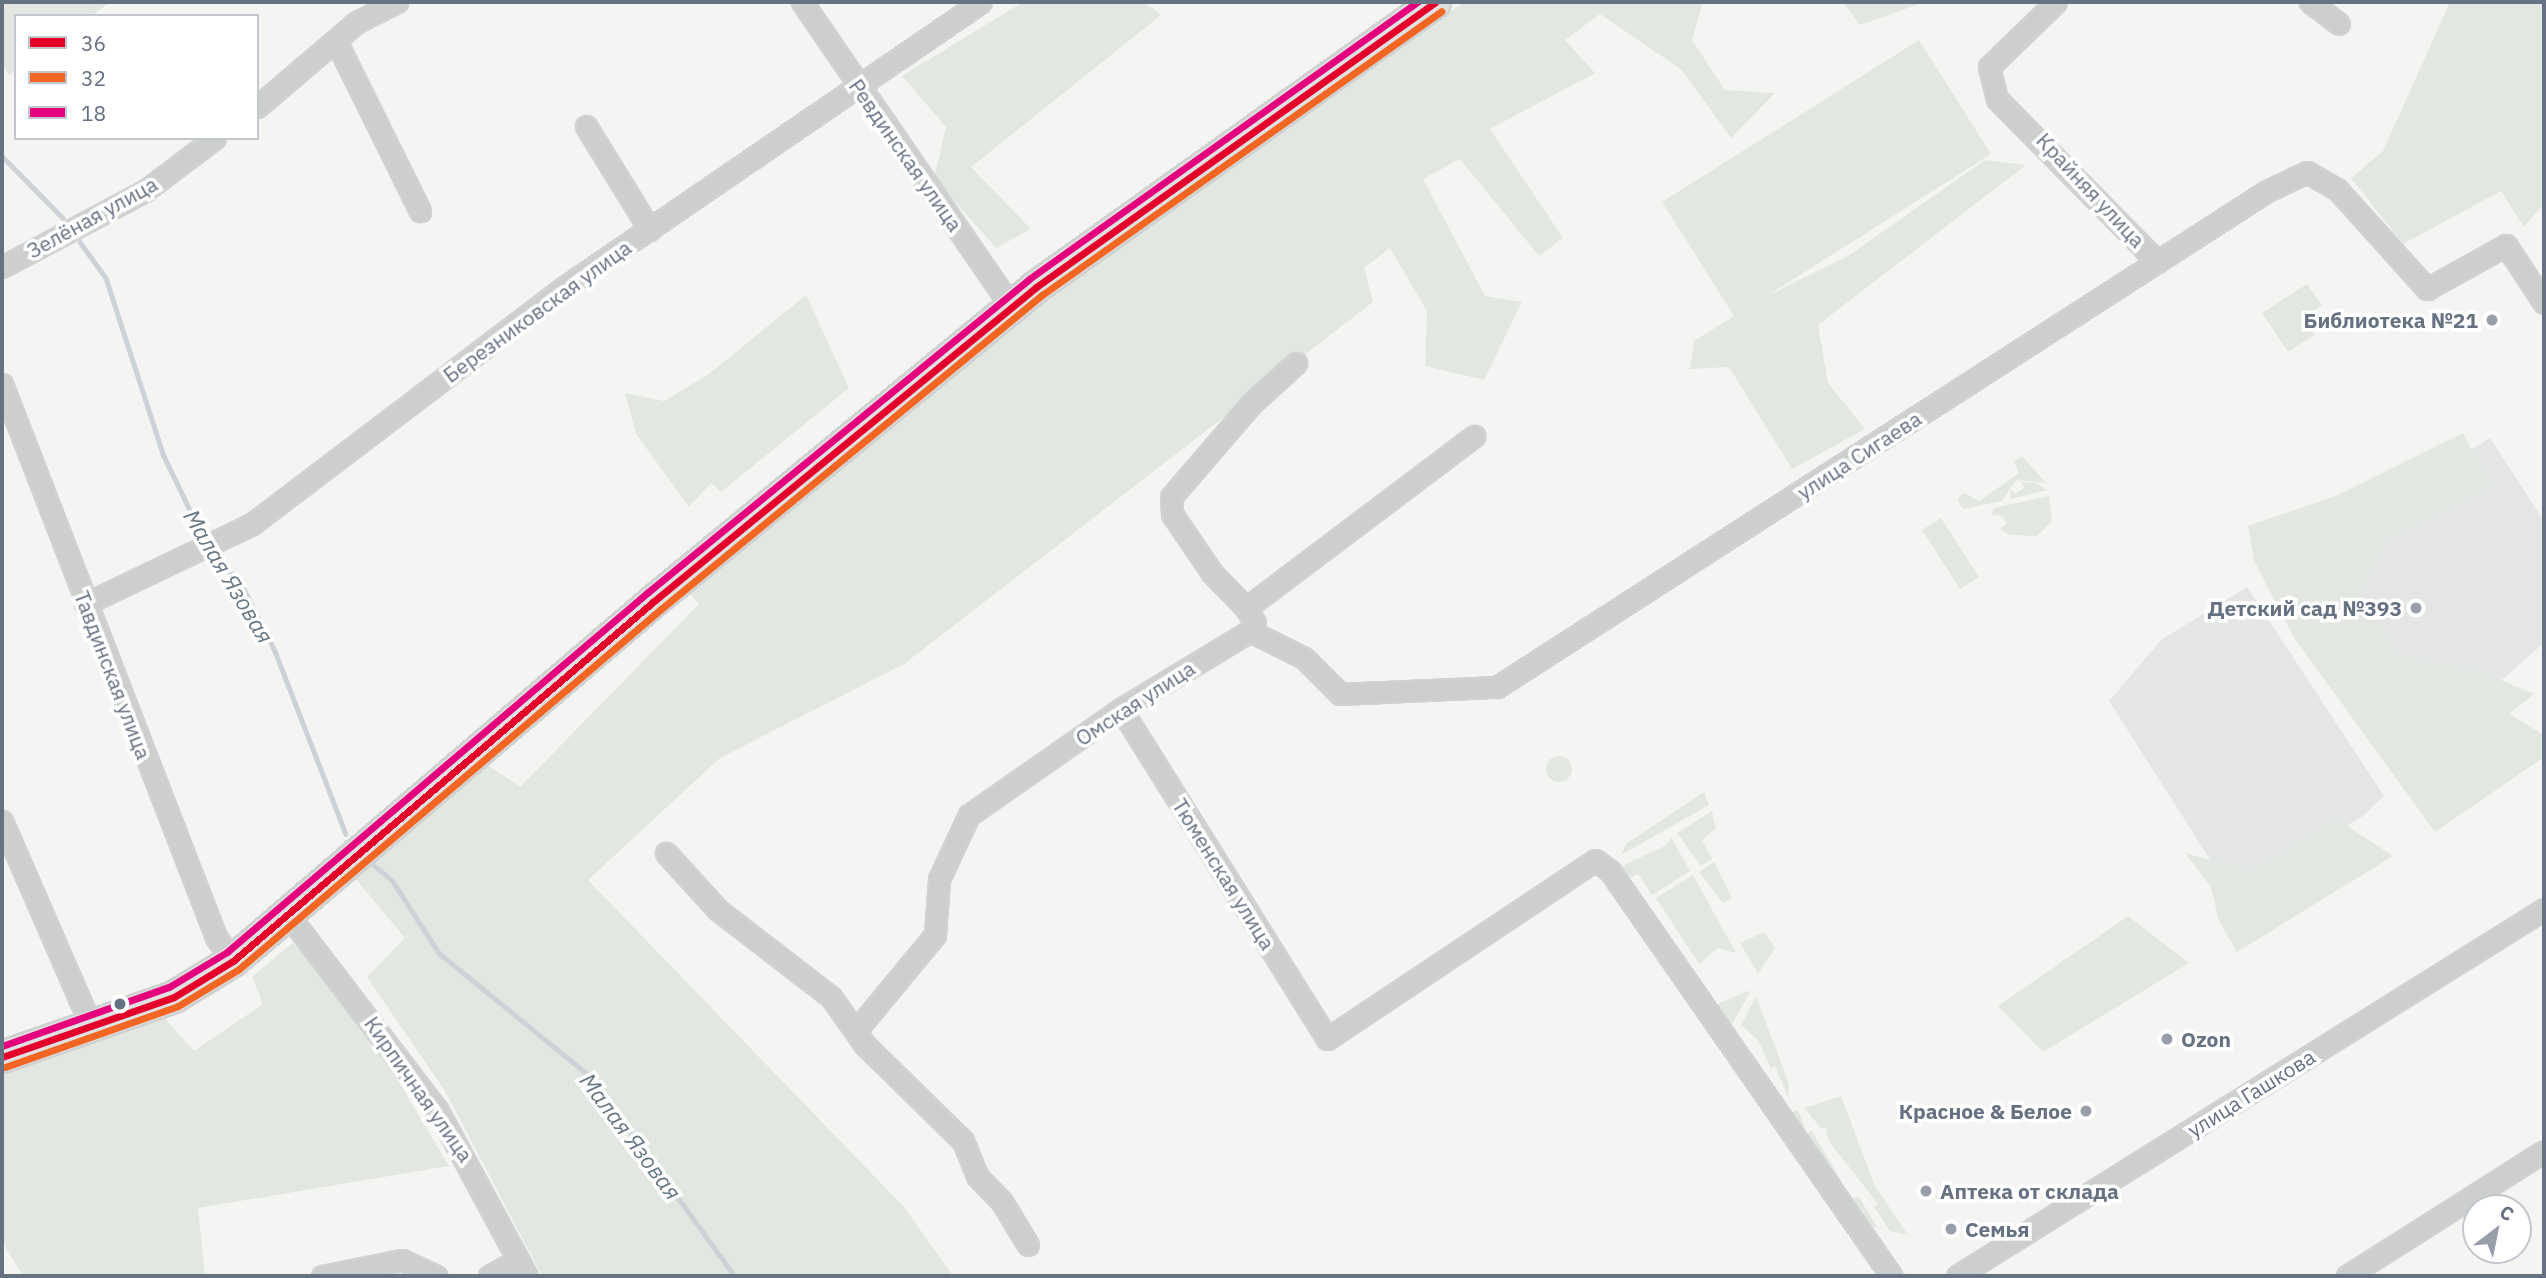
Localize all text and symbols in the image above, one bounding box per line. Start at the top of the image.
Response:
legend [14,14,259,140]
text: 36 [81,29,106,57]
text: 32 [81,64,106,92]
street label: Ревдинская улица [844,74,968,236]
text: 18 [81,99,106,127]
street label: Крайняя улица [2031,127,2151,253]
street label: Зелёная улица [22,171,162,263]
street label: Березниковская улица [438,234,636,388]
place label: Библиотека №21 [2304,307,2478,333]
marker: Библиотека №21 [2484,312,2500,328]
street label: улица Сигаева [1792,406,1926,504]
water label: Малая Язовая [178,504,280,648]
street label: Тавдинская улица [69,587,157,763]
place label: Детский сад №393 [2207,595,2402,621]
marker: Детский сад №393 [2408,600,2424,616]
street label: Омская улица [1071,655,1199,751]
street label: Тюменская улица [1167,794,1281,954]
unlabelled marker [113,997,127,1011]
street label: Кирпичная улица [359,1011,479,1167]
place label: Ozon [2181,1026,2231,1052]
marker: Ozon [2159,1031,2175,1047]
street label: улица Гашкова [2183,1044,2319,1142]
water label: Малая Язовая [574,1067,688,1205]
place label: Красное & Белое [1899,1098,2072,1124]
marker: Красное & Белое [2078,1103,2094,1119]
place label: Аптека от склада [1940,1178,2119,1204]
marker: Аптека от склада [1918,1183,1934,1199]
north arrow [2462,1194,2532,1264]
text: С [2495,1199,2519,1226]
place label: Семья [1965,1216,2030,1242]
marker: Семья [1943,1221,1959,1237]

